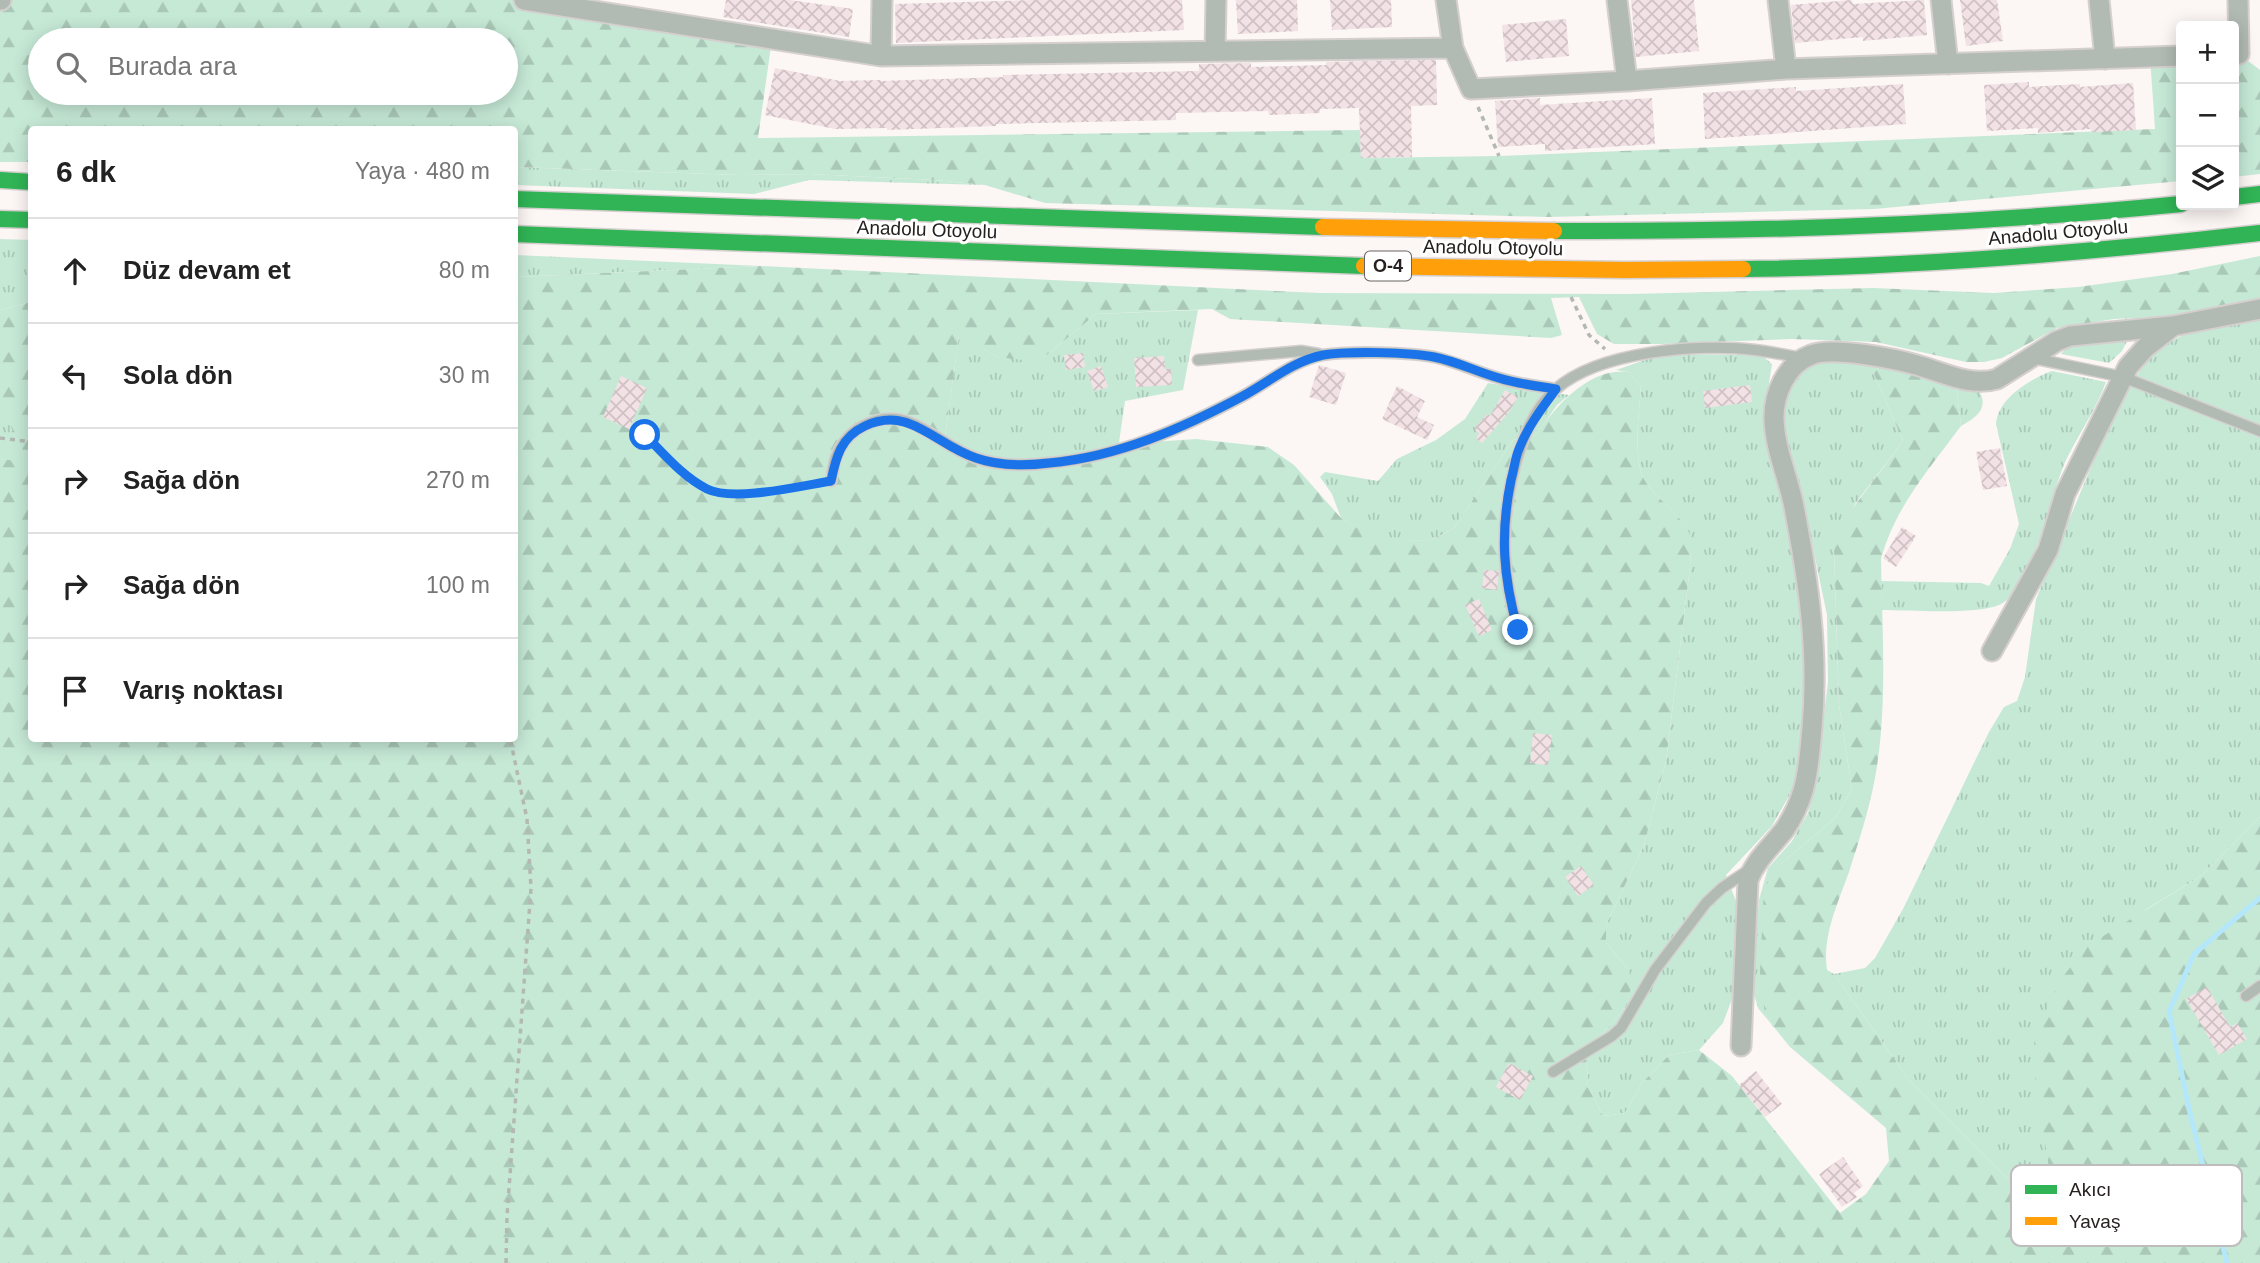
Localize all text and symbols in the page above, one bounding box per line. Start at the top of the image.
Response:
map controls [2176,21,2239,210]
button: + [2176,21,2239,84]
search box [28,28,518,105]
icon: search [52,48,90,86]
text: Burada ara [108,51,237,81]
button: − [2176,84,2239,147]
button: layers [2176,147,2239,210]
text: 6 dk [56,155,116,188]
text: Yaya · 480 m [355,158,490,184]
street label: Anadolu Otoyolu [1987,216,2129,249]
street label: Anadolu Otoyolu [856,217,998,242]
street label: Anadolu Otoyolu [1423,236,1563,259]
icon: ahead [56,252,94,290]
road number: O-4 [1365,252,1411,280]
text: Düz devam et [123,255,291,285]
text: 80 m [439,257,490,283]
icon: left [56,357,94,395]
text: Sola dön [123,360,233,390]
text: 30 m [439,362,490,388]
route start [629,419,660,450]
icon: right [56,462,94,500]
text: Sağa dön [123,465,240,495]
text: 270 m [426,467,490,493]
icon: right [56,567,94,605]
text: Sağa dön [123,570,240,600]
text: 100 m [426,572,490,598]
route end [1502,614,1533,645]
icon: arrive [56,672,94,710]
text: Varış noktası [123,675,283,705]
legend [2011,1165,2242,1246]
text: Akıcı [2069,1179,2111,1200]
text: Yavaş [2069,1211,2120,1232]

